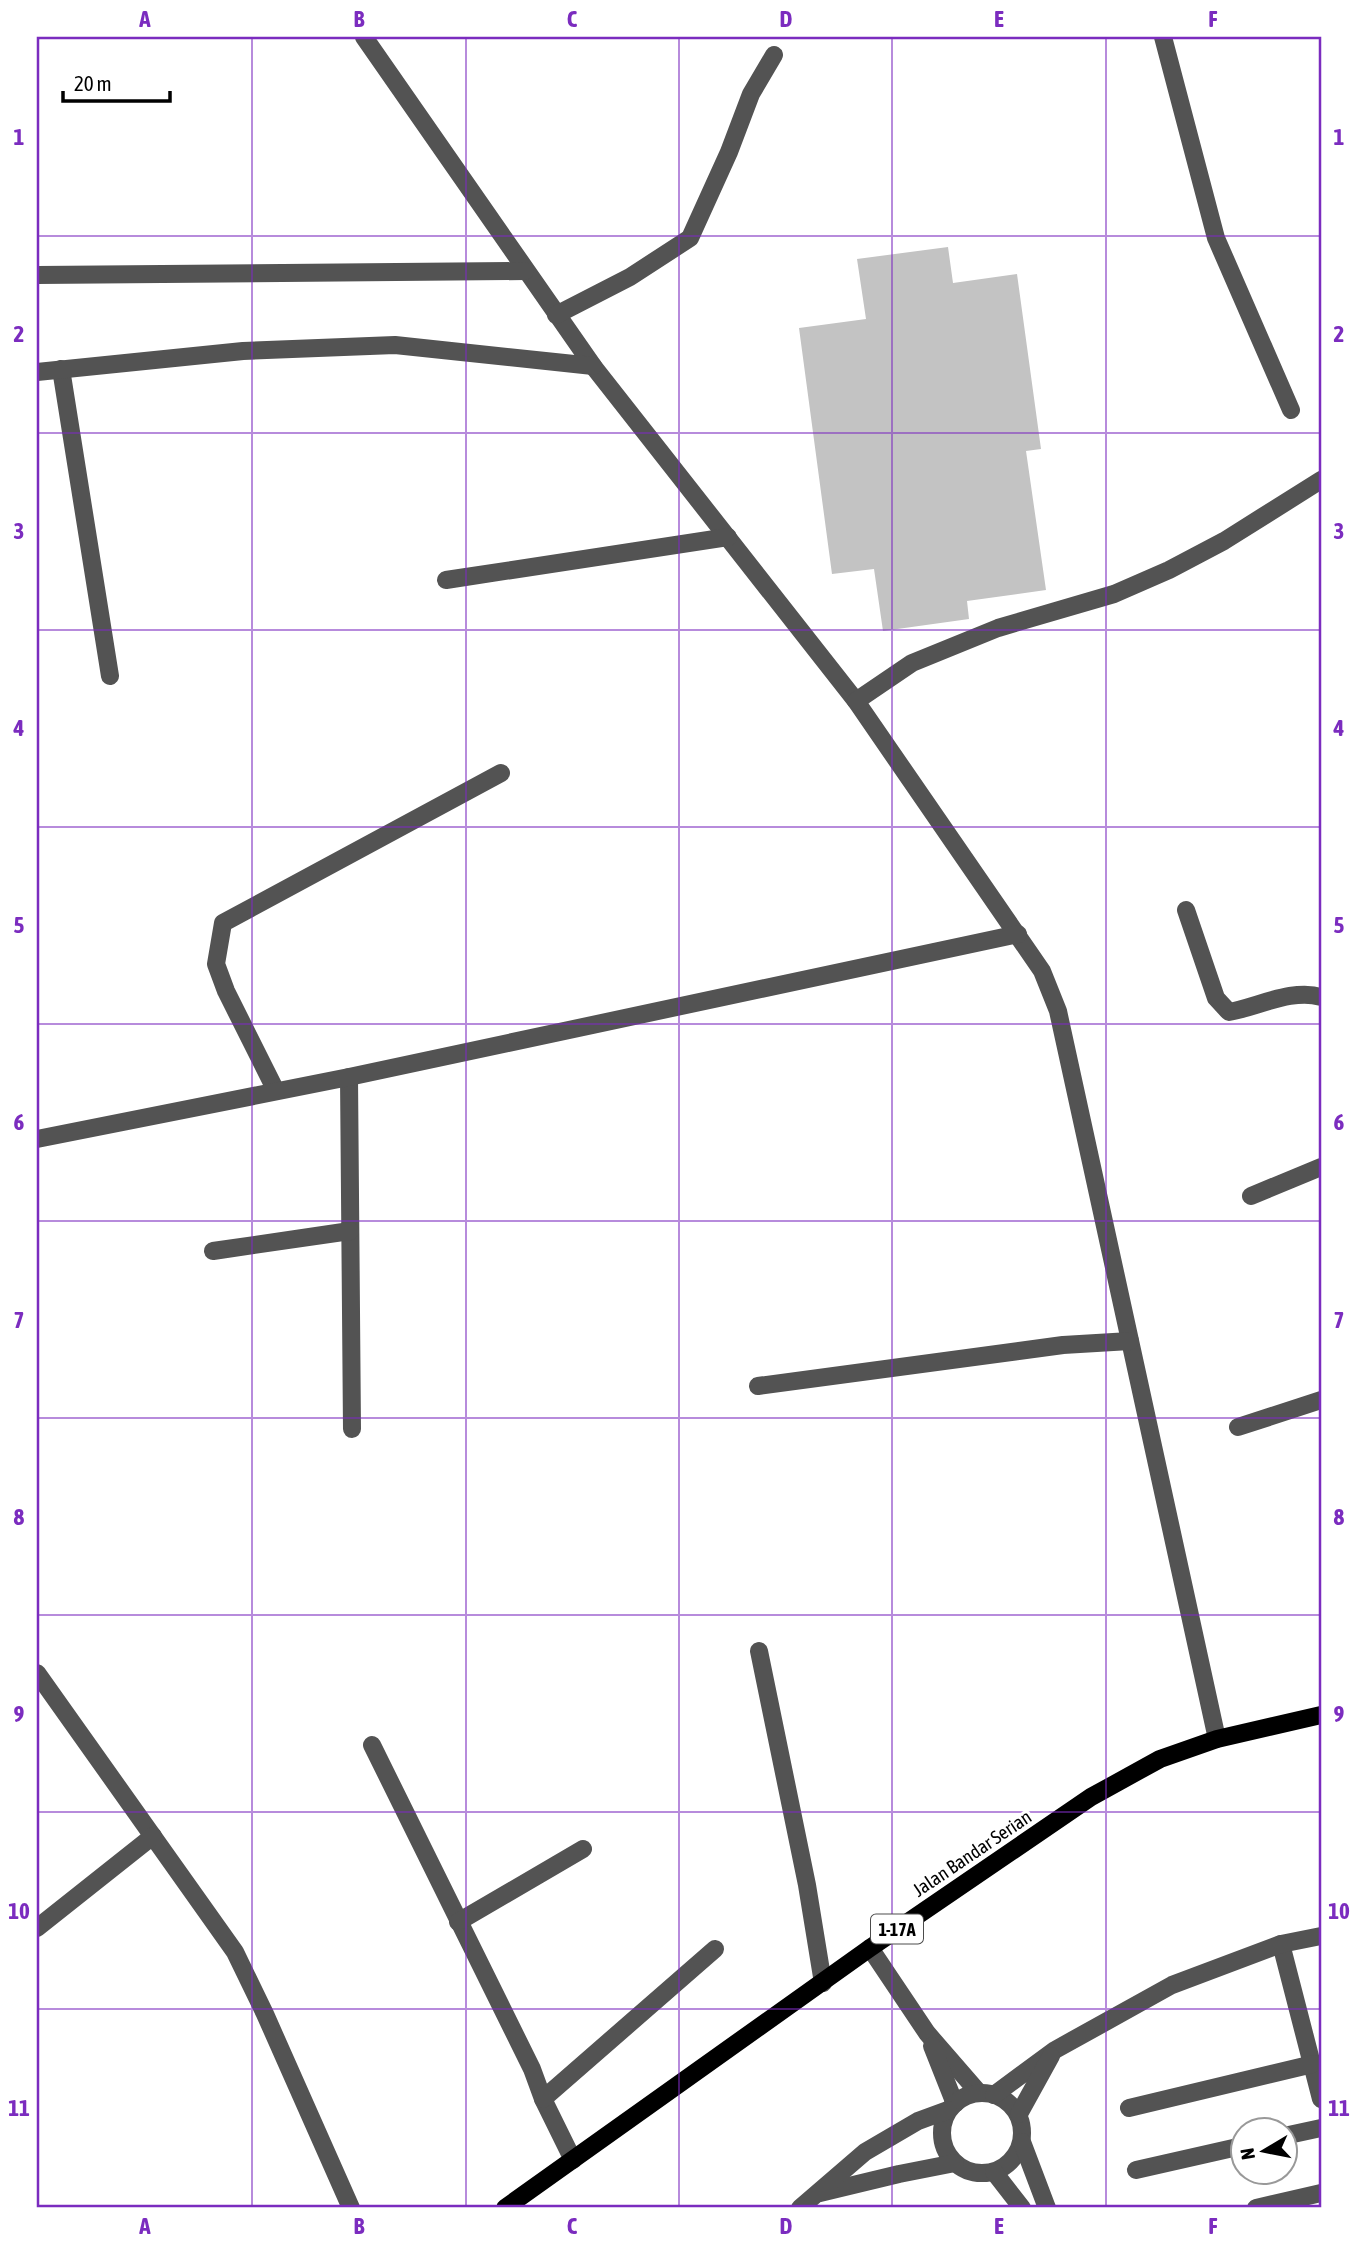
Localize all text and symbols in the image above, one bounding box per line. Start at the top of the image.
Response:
text: A [138,6,151,32]
text: B [354,6,365,32]
text: C [567,6,578,32]
text: D [780,6,793,32]
text: E [994,6,1004,32]
text: F [1208,6,1218,32]
scale bar [63,60,170,104]
text: 20 m [74,71,112,95]
text: 1 [14,124,25,150]
text: 1 [1334,124,1345,150]
text: 2 [14,321,24,347]
text: 2 [1334,321,1344,347]
text: 3 [14,518,24,544]
text: 3 [1334,518,1344,544]
text: 4 [13,715,25,741]
text: 4 [1333,715,1345,741]
text: 5 [14,912,25,938]
text: 5 [1334,912,1345,938]
text: 6 [14,1109,25,1135]
text: 6 [1334,1109,1345,1135]
text: 7 [14,1307,24,1333]
text: 7 [1334,1307,1344,1333]
text: 8 [14,1504,25,1530]
text: 8 [1334,1504,1345,1530]
text: 9 [14,1701,25,1727]
text: 9 [1334,1701,1345,1727]
street label: Jalan Bandar Serian [909,1805,1035,1901]
text: 10 [8,1898,30,1924]
text: 10 [1328,1898,1350,1924]
road number: 1-17A [871,1914,923,1943]
text: 11 [8,2095,30,2121]
text: 11 [1328,2095,1350,2121]
north arrow [1228,2116,1298,2186]
text: N [1235,2147,1259,2161]
text: A [138,2213,151,2239]
text: B [354,2213,365,2239]
text: C [567,2213,578,2239]
text: D [780,2213,793,2239]
text: E [994,2213,1004,2239]
text: F [1208,2213,1218,2239]

